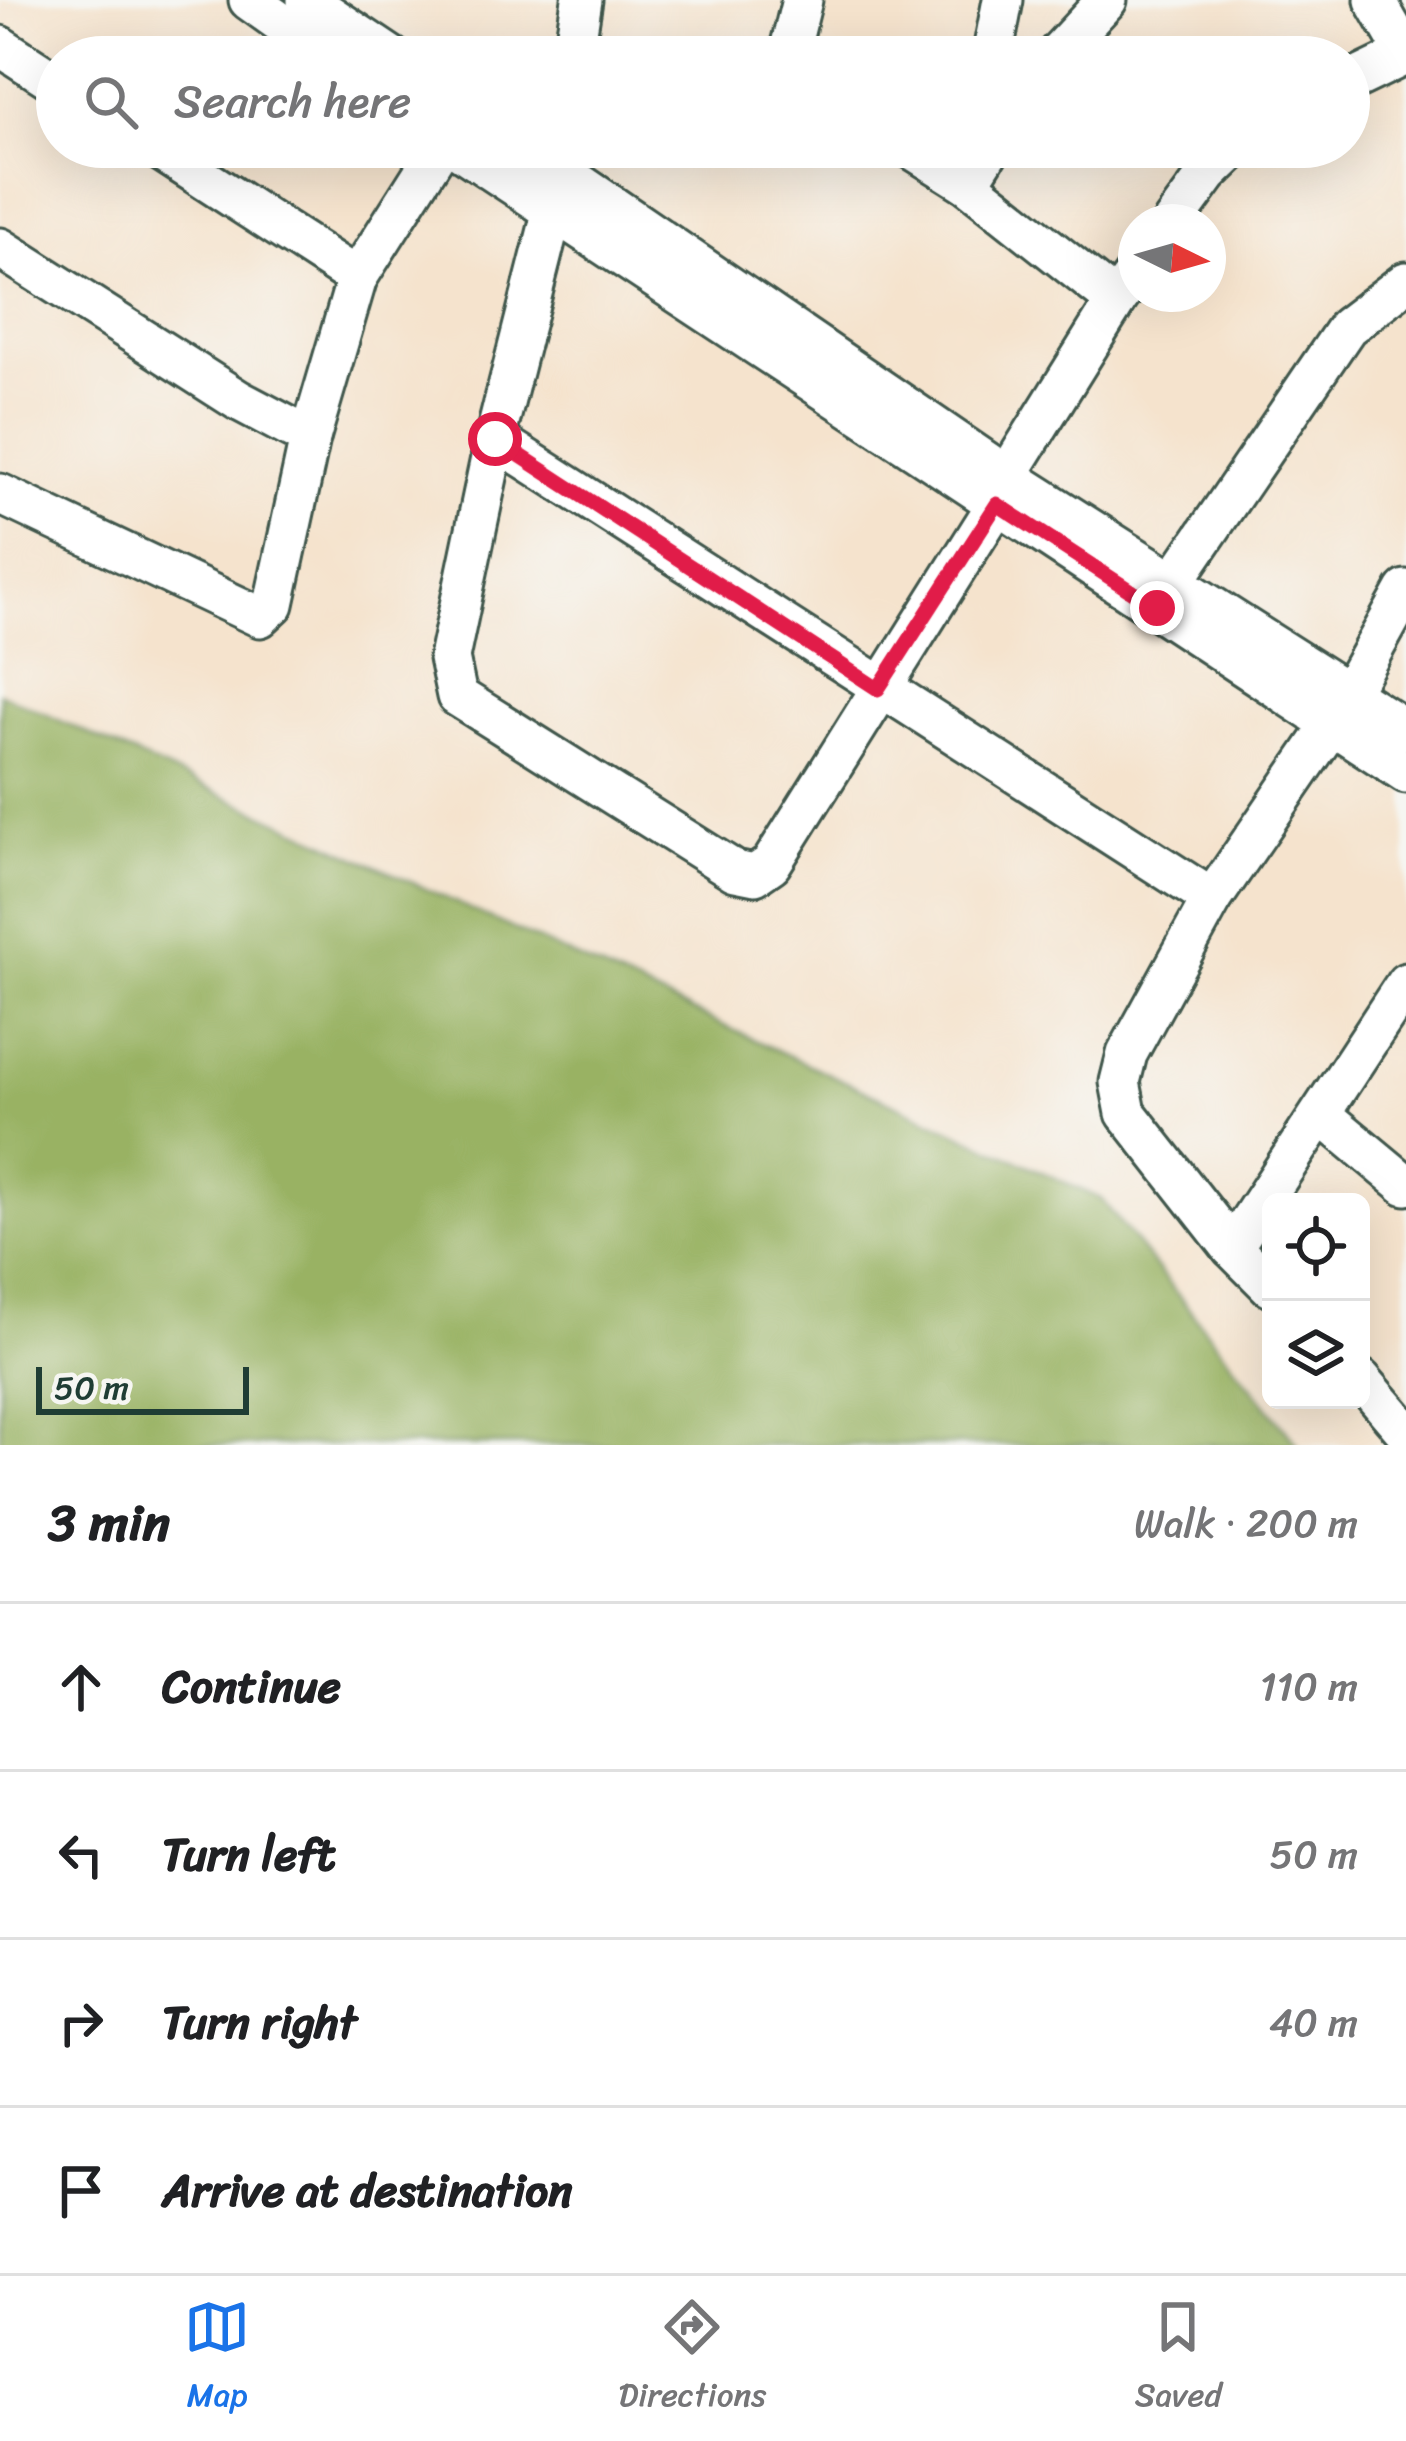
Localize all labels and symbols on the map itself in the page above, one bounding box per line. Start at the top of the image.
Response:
north arrow [1118,204,1226,312]
route start [468,412,522,466]
route end [1130,581,1184,635]
scale bar [36,1361,249,1414]

